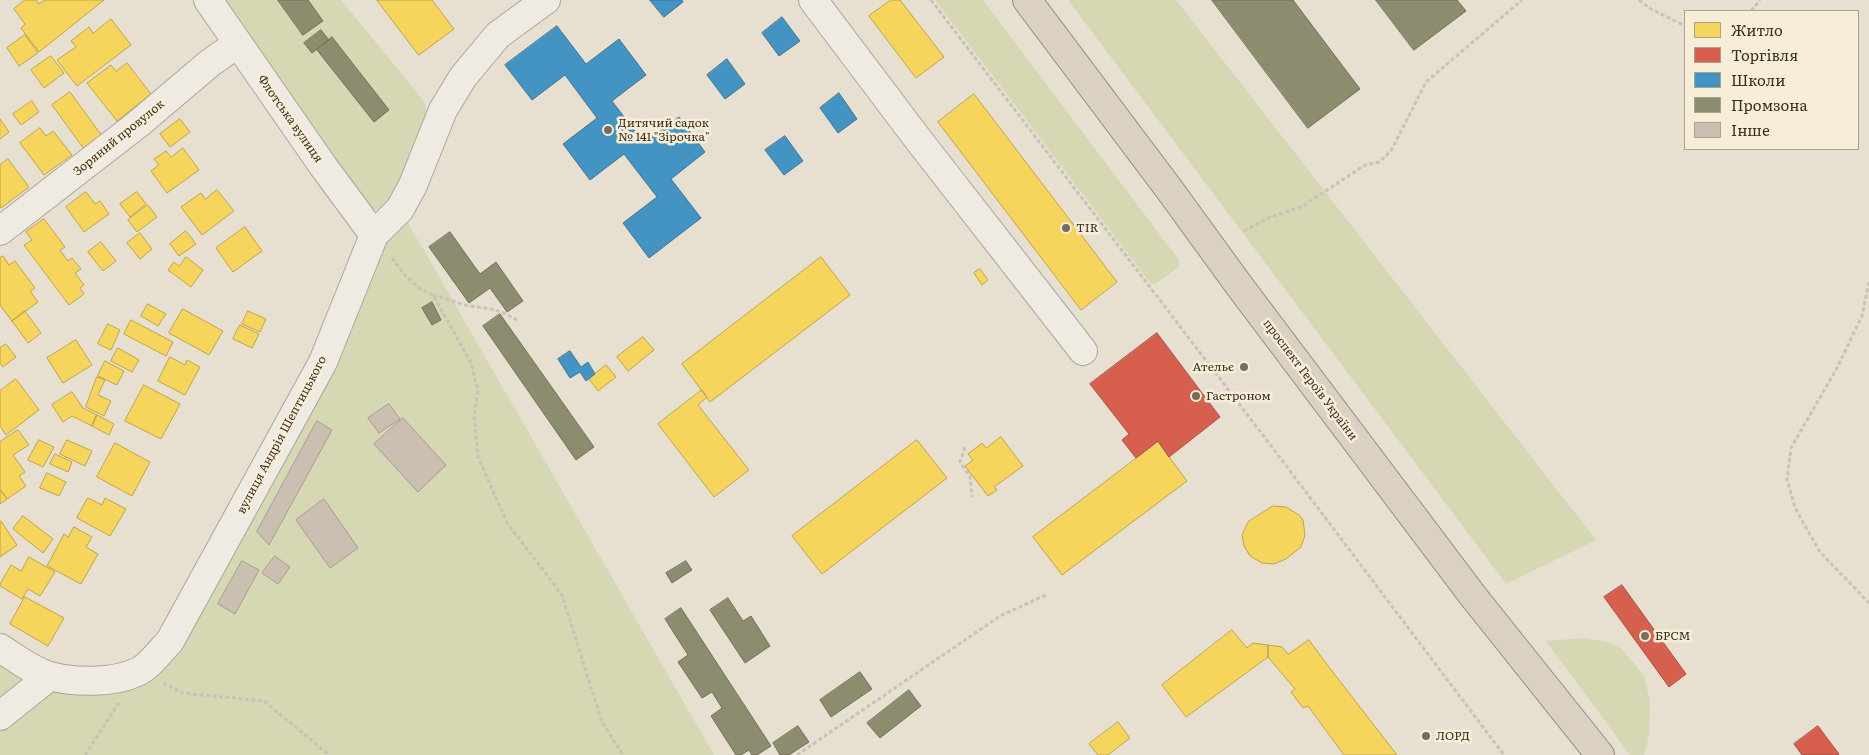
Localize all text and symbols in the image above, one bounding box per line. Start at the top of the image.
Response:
legend [1684,10,1859,150]
text: Житло [1731,18,1783,41]
text: Торгівля [1731,43,1798,66]
text: Школи [1731,68,1785,91]
street label: Флотська вулиця [254,72,326,166]
text: Промзона [1731,93,1808,116]
street label: Зоряний провулок [71,97,167,179]
place label: Дитячий садок № 141 "Зірочка" [618,116,710,144]
text: Інше [1731,118,1770,141]
marker: Дитячий садок № 141 "Зірочка" [602,124,614,136]
place label: TIR [1076,221,1098,235]
marker: TIR [1060,222,1072,234]
street label: проспект Героїв України [1260,317,1360,443]
street label: вулиця Андрія Шептицького [234,354,330,516]
place label: Ательє [1193,360,1234,374]
marker: Ательє [1238,361,1250,373]
place label: Гастроном [1206,389,1271,403]
marker: Гастроном [1190,390,1202,402]
place label: БРСМ [1655,629,1691,643]
marker: БРСМ [1639,630,1651,642]
place label: ЛОРД [1436,729,1470,743]
marker: ЛОРД [1420,730,1432,742]

